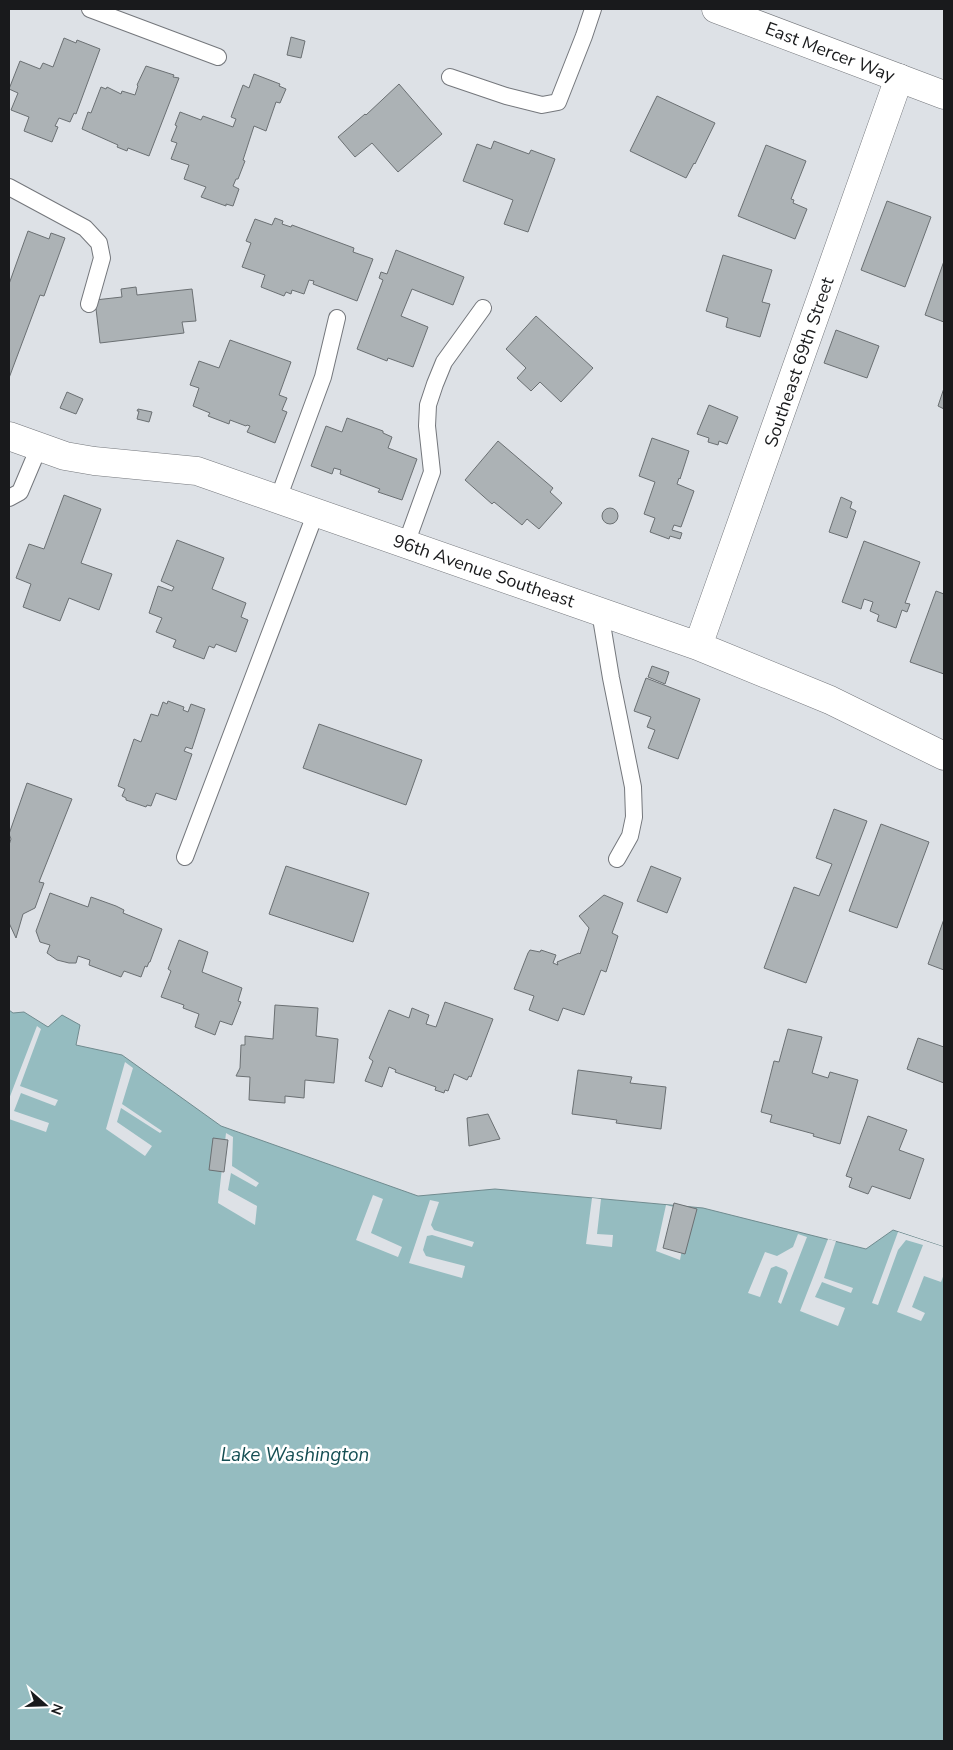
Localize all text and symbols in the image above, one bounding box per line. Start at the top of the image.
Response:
street label: East Mercer Way [762,16,899,88]
street label: Southeast 69th Street [759,273,840,450]
street label: 96th Avenue Southeast [390,529,579,614]
water label: Lake Washington [221,1442,369,1468]
north arrow [20,1680,70,1730]
text: N [46,1701,67,1717]

